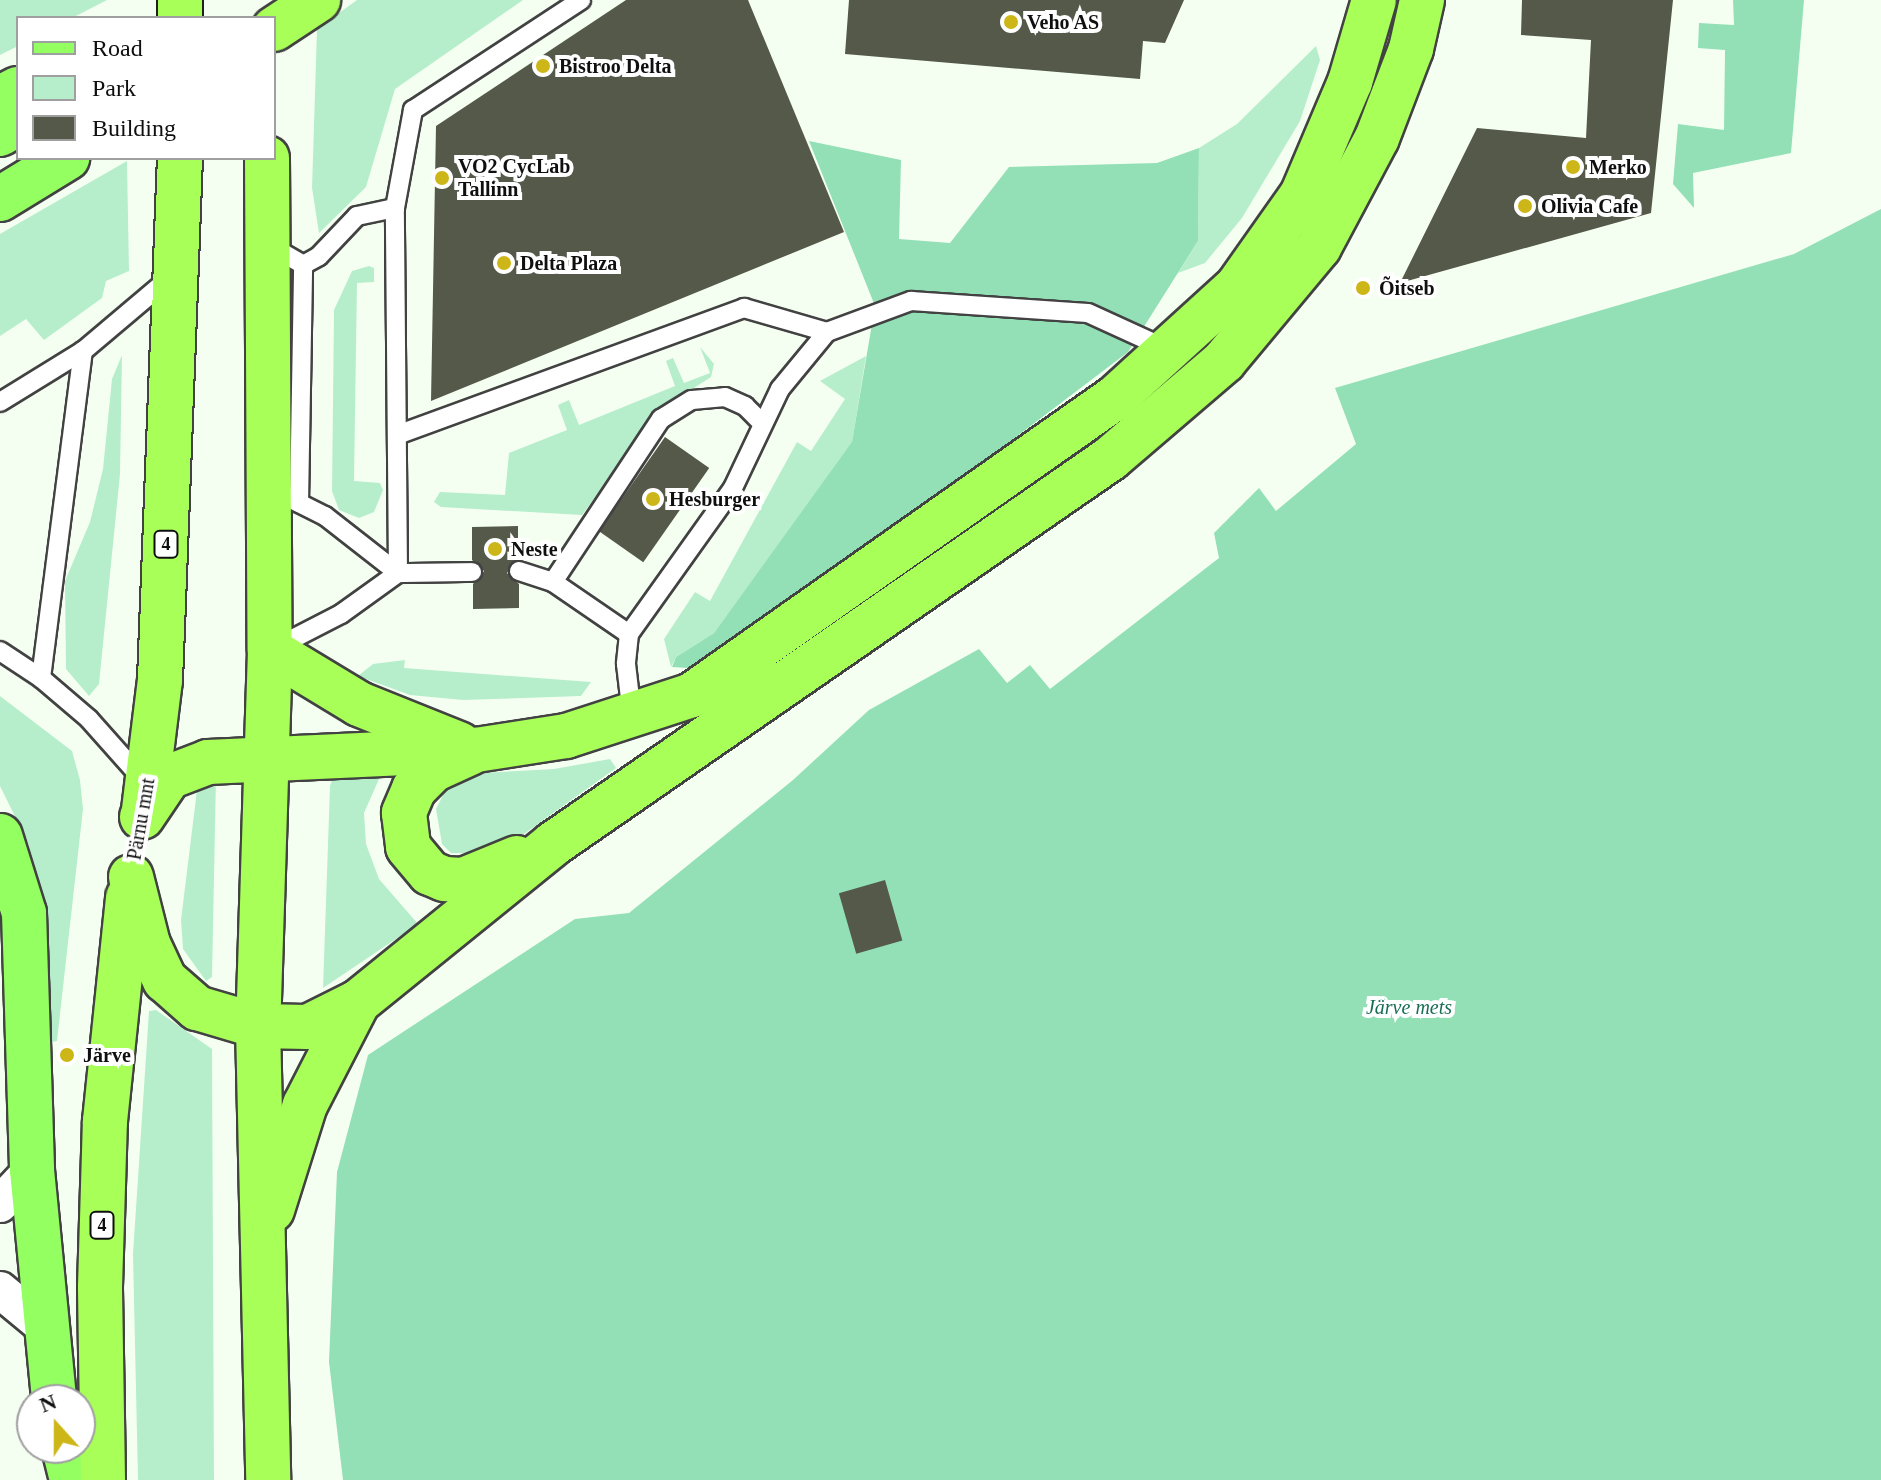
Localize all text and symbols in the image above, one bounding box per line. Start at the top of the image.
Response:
place label: Veho AS [1027,10,1100,34]
marker: Veho AS [1002,13,1020,31]
legend [16,16,276,160]
text: Road [92,35,143,61]
place label: Bistroo Delta [559,54,671,78]
marker: Bistroo Delta [534,57,552,75]
text: Park [92,75,136,101]
text: Building [92,115,176,141]
place label: VO2 CycLab Tallinn [458,154,570,201]
place label: Merko [1589,155,1647,179]
marker: Merko [1564,158,1582,176]
marker: VO2 CycLab Tallinn [433,169,451,187]
place label: Olivia Cafe [1541,194,1638,218]
marker: Olivia Cafe [1516,197,1534,215]
place label: Delta Plaza [520,251,617,275]
marker: Delta Plaza [495,254,513,272]
place label: Õitseb [1379,276,1435,300]
marker: Õitseb [1354,279,1372,297]
place label: Hesburger [669,487,760,511]
marker: Hesburger [644,490,662,508]
road number: 4 [152,530,180,558]
place label: Neste [511,537,558,561]
marker: Neste [486,540,504,558]
street label: Pärnu mnt [122,776,160,862]
park label: Järve mets [1366,995,1452,1019]
place label: Järve [83,1043,131,1067]
marker: Järve [58,1046,76,1064]
road number: 4 [88,1211,116,1239]
north arrow [16,1384,96,1464]
text: N [36,1388,60,1418]

